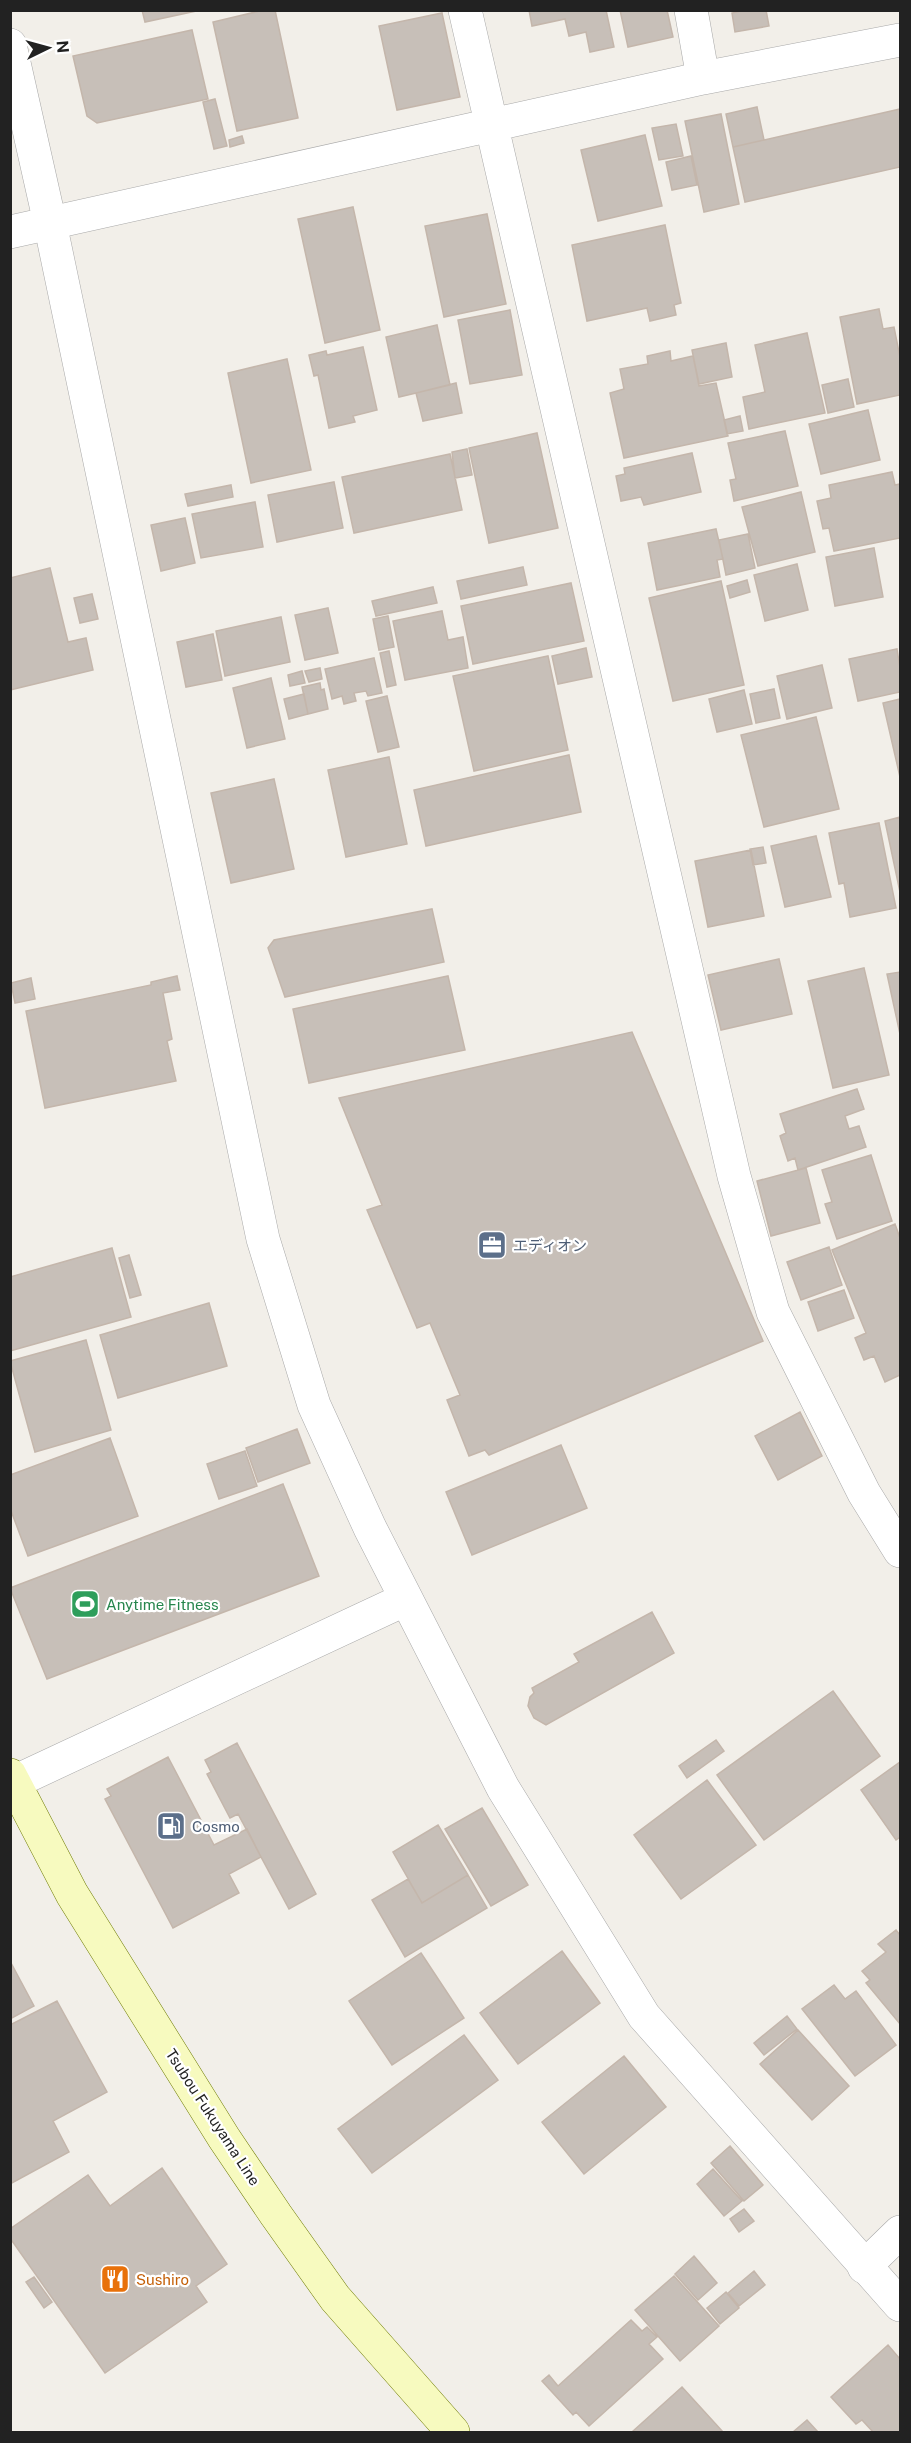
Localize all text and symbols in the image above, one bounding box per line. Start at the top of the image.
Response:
north arrow [18,18,78,78]
text: N [52,40,72,54]
office icon: エディオン [476,1229,508,1261]
place label: エディオン [513,1237,587,1254]
sports icon: Anytime Fitness [69,1588,101,1620]
place label: Anytime Fitness [106,1596,219,1613]
fuel station icon: Cosmo [155,1810,187,1842]
place label: Cosmo [192,1818,240,1835]
street label: Tsubou Fukuyama Line [163,2046,263,2188]
restaurant icon: Sushiro [99,2263,131,2295]
place label: Sushiro [136,2271,189,2288]

